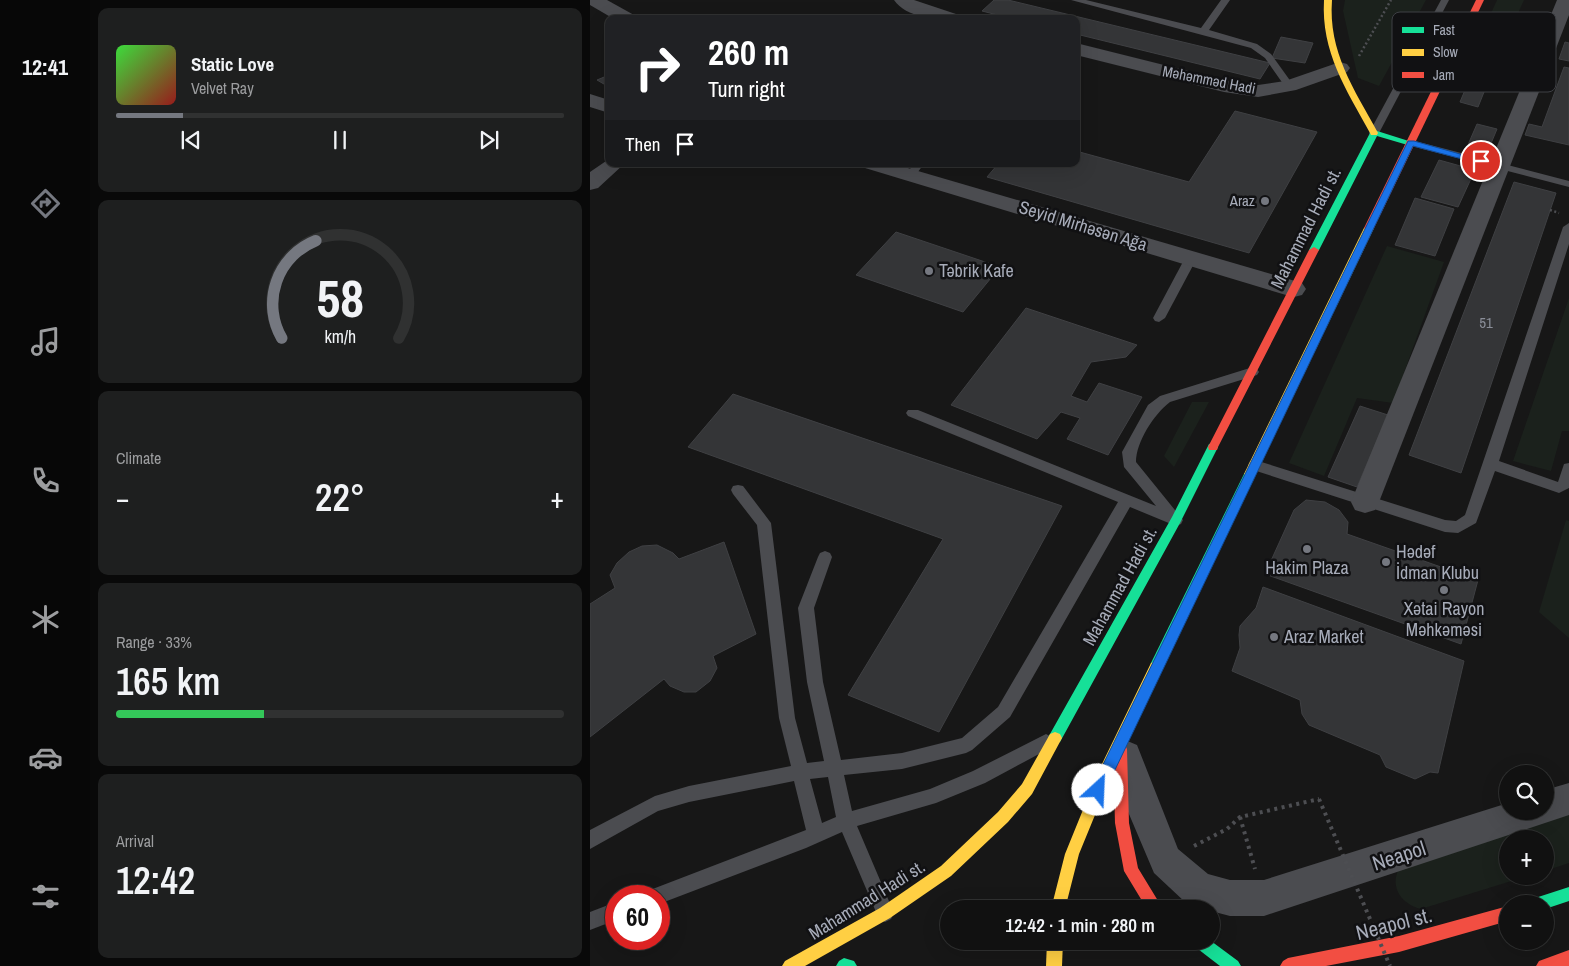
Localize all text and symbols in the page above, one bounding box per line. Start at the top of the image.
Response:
legend [1392,12,1556,92]
text: Fast [1433,21,1455,39]
text: 260 m [708,29,789,76]
icon: right [625,35,690,100]
text: Slow [1433,43,1459,61]
text: Static Love [191,51,274,77]
text: 12:41 [22,52,68,82]
street label: Məhəmməd Hadi [1161,60,1257,99]
text: Jam [1433,66,1455,84]
text: Turn right [708,74,785,104]
text: Velvet Ray [191,77,254,99]
icon: previous [177,126,205,154]
icon: pause [326,126,354,154]
icon: next [475,126,503,154]
icon: arrive [671,130,699,158]
text: Then [625,131,661,157]
pin [1460,140,1502,182]
icon: arrive [1467,147,1495,175]
street label: Mahammad Hadi st. [1264,163,1347,293]
icon: directions [28,186,63,221]
place label: Araz [1229,190,1255,211]
street label: Seyid Mirhəsən Ağa [1016,194,1150,257]
marker: Araz [1259,195,1271,207]
place label: Təbrik Kafe [939,258,1014,283]
text: 58 [316,263,364,333]
marker: Təbrik Kafe [923,265,935,277]
house number: 51 [1479,312,1493,333]
icon: music [28,324,63,359]
text: km/h [324,325,356,349]
text: Climate [116,447,161,469]
icon: phone [28,463,63,498]
text: 22° [315,472,365,523]
text: − [116,479,129,517]
text: + [551,479,564,517]
street label: Mahammad Hadi st. [1076,522,1163,650]
place label: Hədəf İdman Klubu [1396,539,1479,585]
marker: Hakim Plaza [1301,543,1313,555]
place label: Hakim Plaza [1265,555,1349,580]
marker: Hədəf İdman Klubu [1380,556,1392,568]
marker: Xətai Rayon Məhkəməsi [1438,584,1450,596]
place label: Xətai Rayon Məhkəməsi [1404,596,1484,642]
icon: climate [28,602,63,637]
place label: Araz Market [1283,624,1364,649]
text: Range · 33% [116,631,192,653]
marker: Araz Market [1268,631,1280,643]
text: 165 km [116,656,220,707]
icon: car [28,740,63,775]
position arrow [1071,763,1123,815]
map controls [1499,765,1554,950]
button: search [1499,765,1554,820]
text: Arrival [116,830,154,852]
button: + [1499,830,1554,885]
street label: Neapol [1368,833,1429,878]
street label: Mahammad Hadi st. [804,854,930,945]
text: 12:42 [116,855,195,906]
icon: filters [28,879,63,914]
speed limit sign: 60 [605,885,670,950]
button: − [1499,895,1554,950]
street label: Neapol st. [1353,900,1435,947]
text: 12:42 · 1 min · 280 m [1005,912,1155,938]

